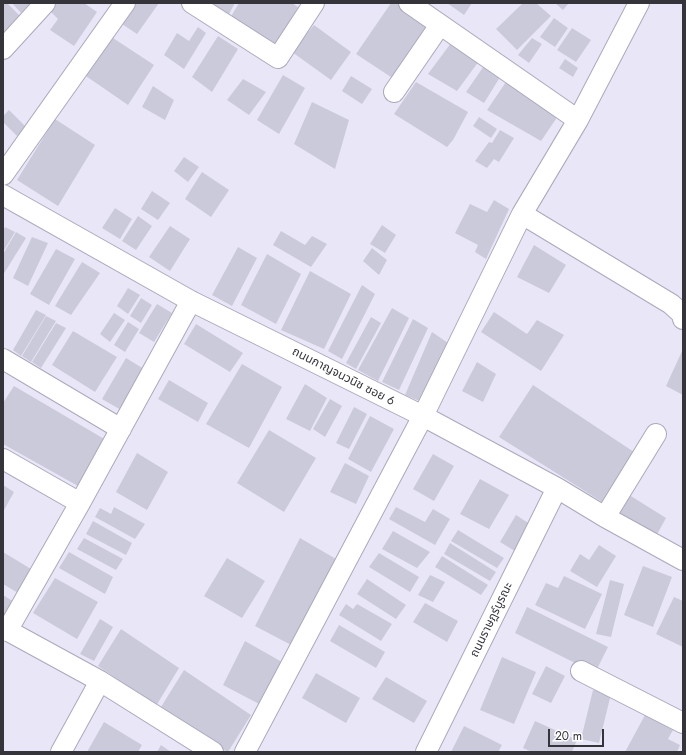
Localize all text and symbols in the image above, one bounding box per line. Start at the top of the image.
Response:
street label: ถนนกาญจนวนิช ซอย 6 [289,345,397,409]
street label: ถนนราษฎร์บูรณะ [468,580,516,660]
scale bar [550,721,606,747]
text: 20 m [555,727,582,745]

